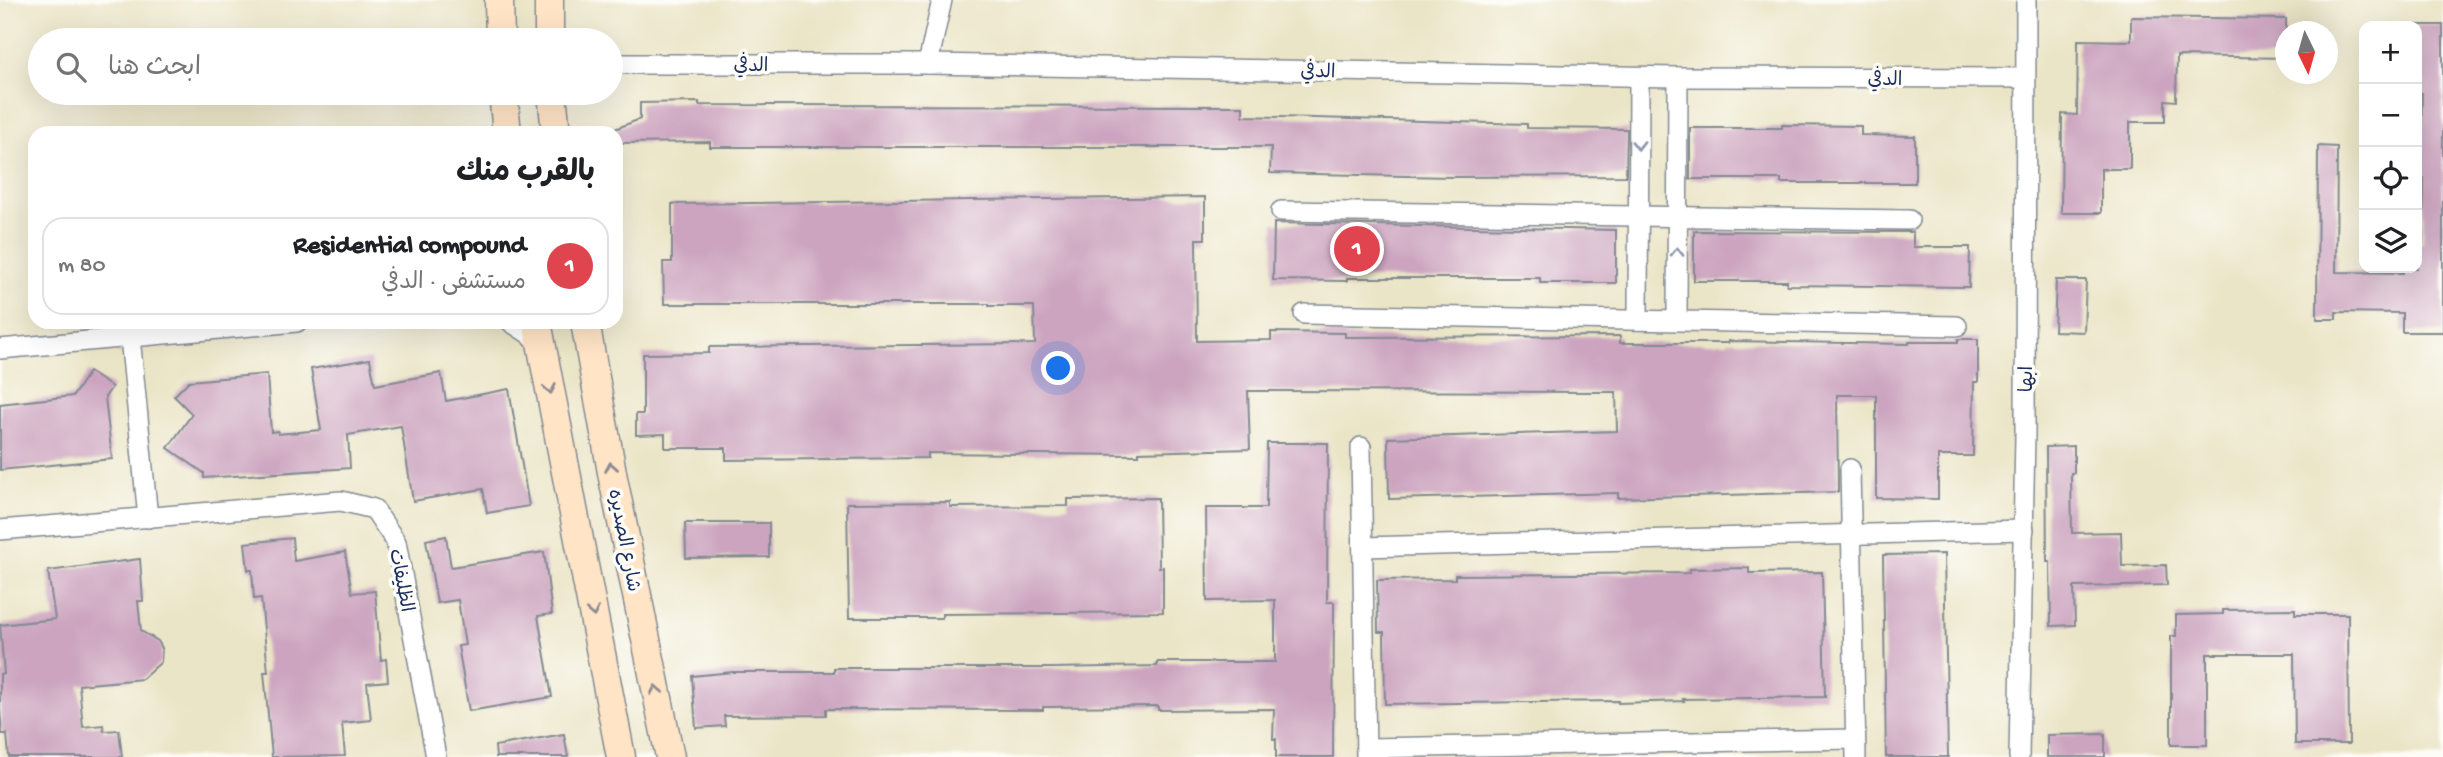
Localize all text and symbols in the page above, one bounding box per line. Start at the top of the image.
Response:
north arrow [2275,21,2338,84]
map controls [2359,21,2422,273]
button: + [2359,21,2422,84]
search box [28,28,623,105]
icon: search [52,48,90,86]
street label: الدفي [733,52,769,79]
text: ابحث هنا [108,54,201,85]
street label: الدفي [1300,58,1336,85]
street label: الدفي [1867,66,1903,93]
button: − [2359,84,2422,147]
one-way arrow [1630,140,1646,151]
button: locate [2359,147,2422,210]
text: بالقرب منك [456,157,595,192]
button: layers [2359,210,2422,273]
pin: 1 [1334,223,1380,275]
text: Residential compound [293,232,526,263]
one-way arrow [1669,246,1685,257]
text: 80 m [58,253,105,280]
text: 1 [565,253,575,280]
text: مستشفى · الدفي [381,270,526,297]
your location [1041,351,1075,385]
street label: ابها [2017,366,2040,392]
one-way arrow [541,383,556,395]
one-way arrow [605,461,620,473]
street label: شارع الصديره [601,487,644,594]
street label: الظليفات [382,547,417,614]
one-way arrow [585,606,600,618]
one-way arrow [650,684,665,696]

